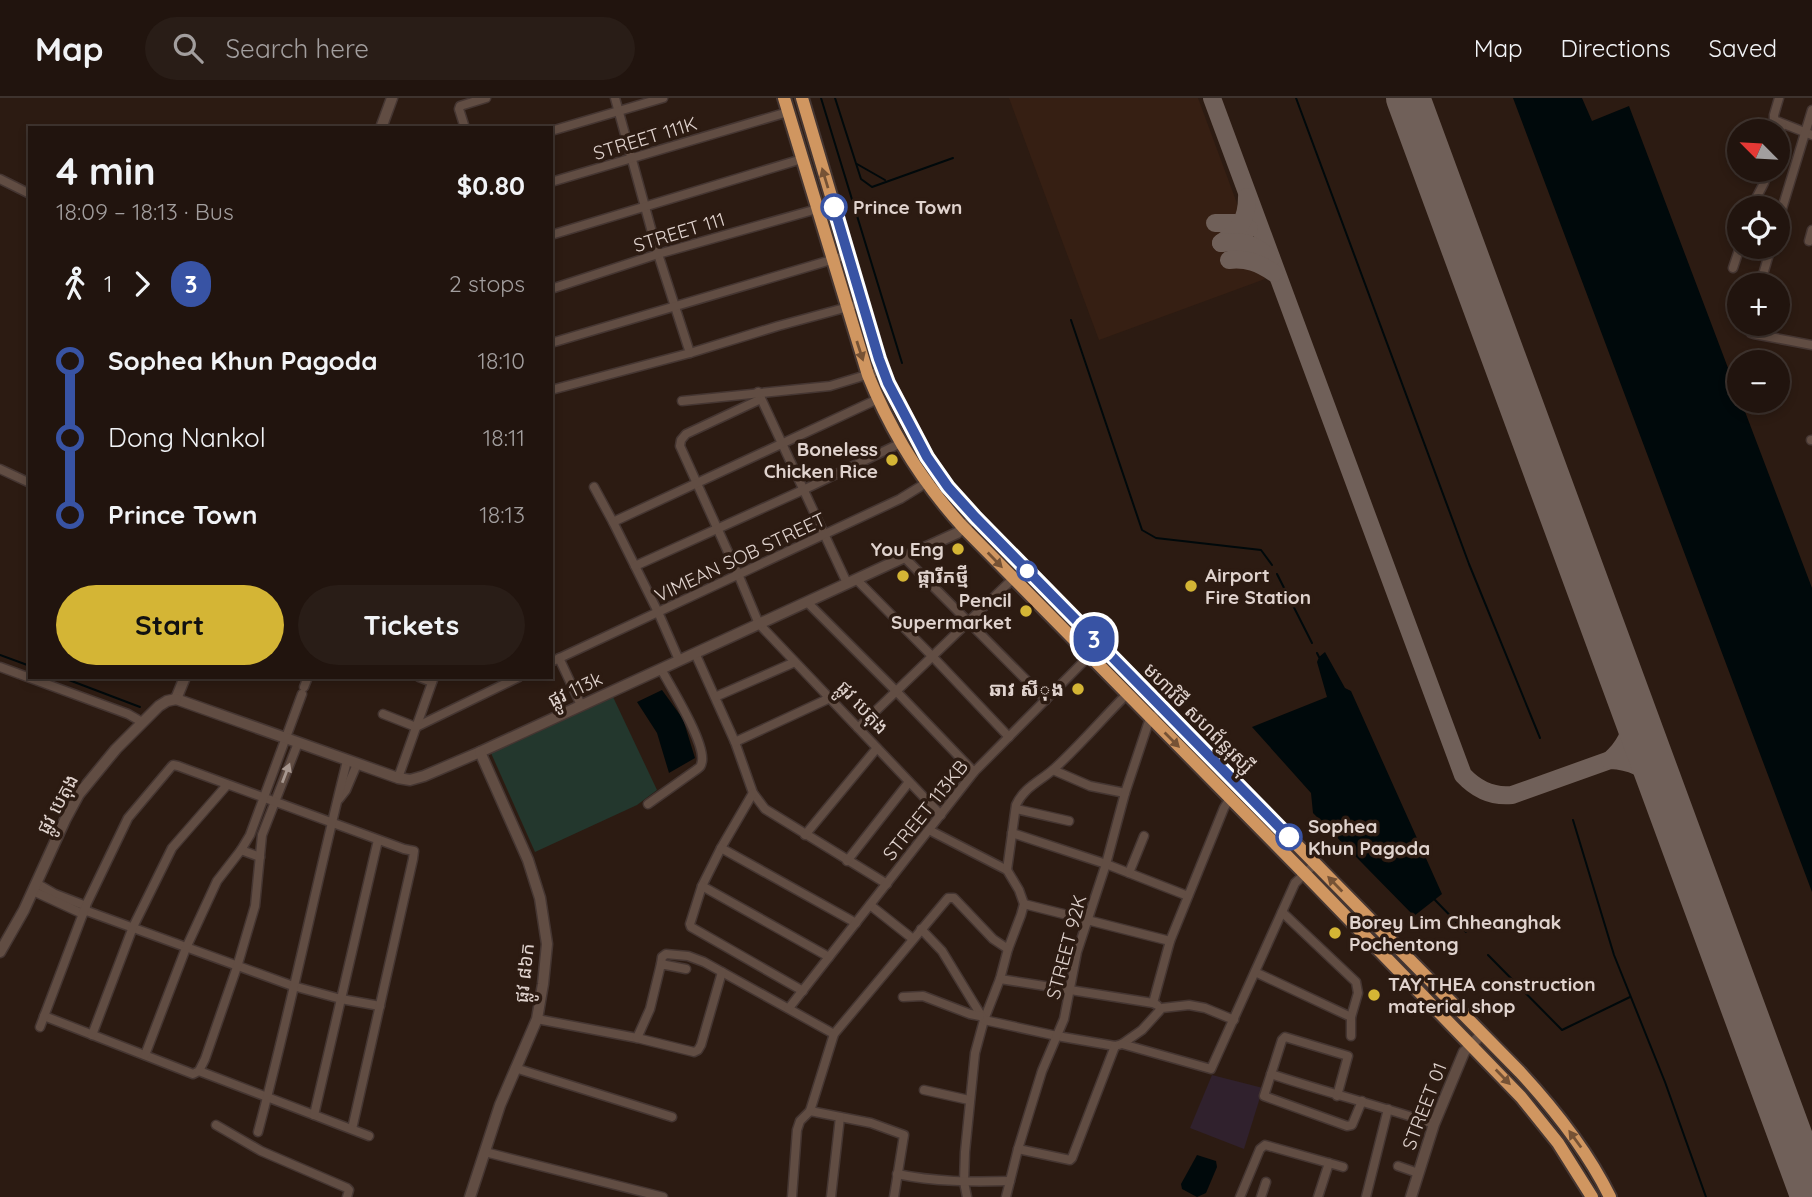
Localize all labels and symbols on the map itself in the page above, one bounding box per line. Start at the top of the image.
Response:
street label: STREET 111K [590,111,700,165]
north arrow [1727,119,1790,182]
one-way arrow [820,168,830,189]
marker: Prince Town [821,194,847,220]
place label: Prince Town [853,195,962,219]
street label: STREET 111 [630,207,728,257]
one-way arrow [856,341,866,362]
place label: Boneless Chicken Rice [764,437,878,483]
marker: Boneless Chicken Rice [884,452,900,468]
street label: VIMEAN SOB STREET [651,507,829,607]
place label: You Eng [871,537,944,561]
marker: You Eng [950,541,966,557]
one-way arrow [987,551,1003,568]
unlabelled marker [1017,561,1037,581]
place label: Airport Fire Station [1205,563,1311,609]
place label: ផ្ការីកថ្មី [917,564,969,588]
marker: ផ្ការីកថ្មី [895,568,911,584]
marker: Airport Fire Station [1183,578,1199,594]
place label: Pencil Supermarket [891,588,1012,634]
marker: Pencil Supermarket [1018,603,1034,619]
line badge: 3 [1071,616,1117,662]
street label: មហាវិថី សហព័ន្ធរុស្ស៊ី [1134,658,1259,783]
street label: ផ្លូវ 113k [544,666,609,717]
street label: ផ្លូវ បេតុង [828,675,894,743]
place label: ឆាវ សីុង [989,677,1064,701]
marker: ឆាវ សីុង [1070,681,1086,697]
one-way arrow [1164,731,1181,748]
street label: STREET 113KB [877,755,973,865]
one-way arrow [281,762,292,783]
street label: ផ្លូវ បេតុង [31,770,88,841]
place label: Sophea Khun Pagoda [1308,814,1430,860]
marker: Sophea Khun Pagoda [1276,824,1302,850]
one-way arrow [1328,876,1344,893]
street label: STREET 92K [1041,892,1091,1002]
place label: Borey Lim Chheanghak Pochentong [1349,910,1562,956]
marker: Borey Lim Chheanghak Pochentong [1327,925,1343,941]
street label: ផ្លូវ ៨៦ក [509,942,545,1005]
place label: TAY THEA construction material shop [1388,972,1596,1018]
marker: TAY THEA construction material shop [1366,987,1382,1003]
street label: STREET 01 [1396,1059,1452,1153]
one-way arrow [1494,1068,1510,1085]
one-way arrow [1568,1130,1582,1148]

